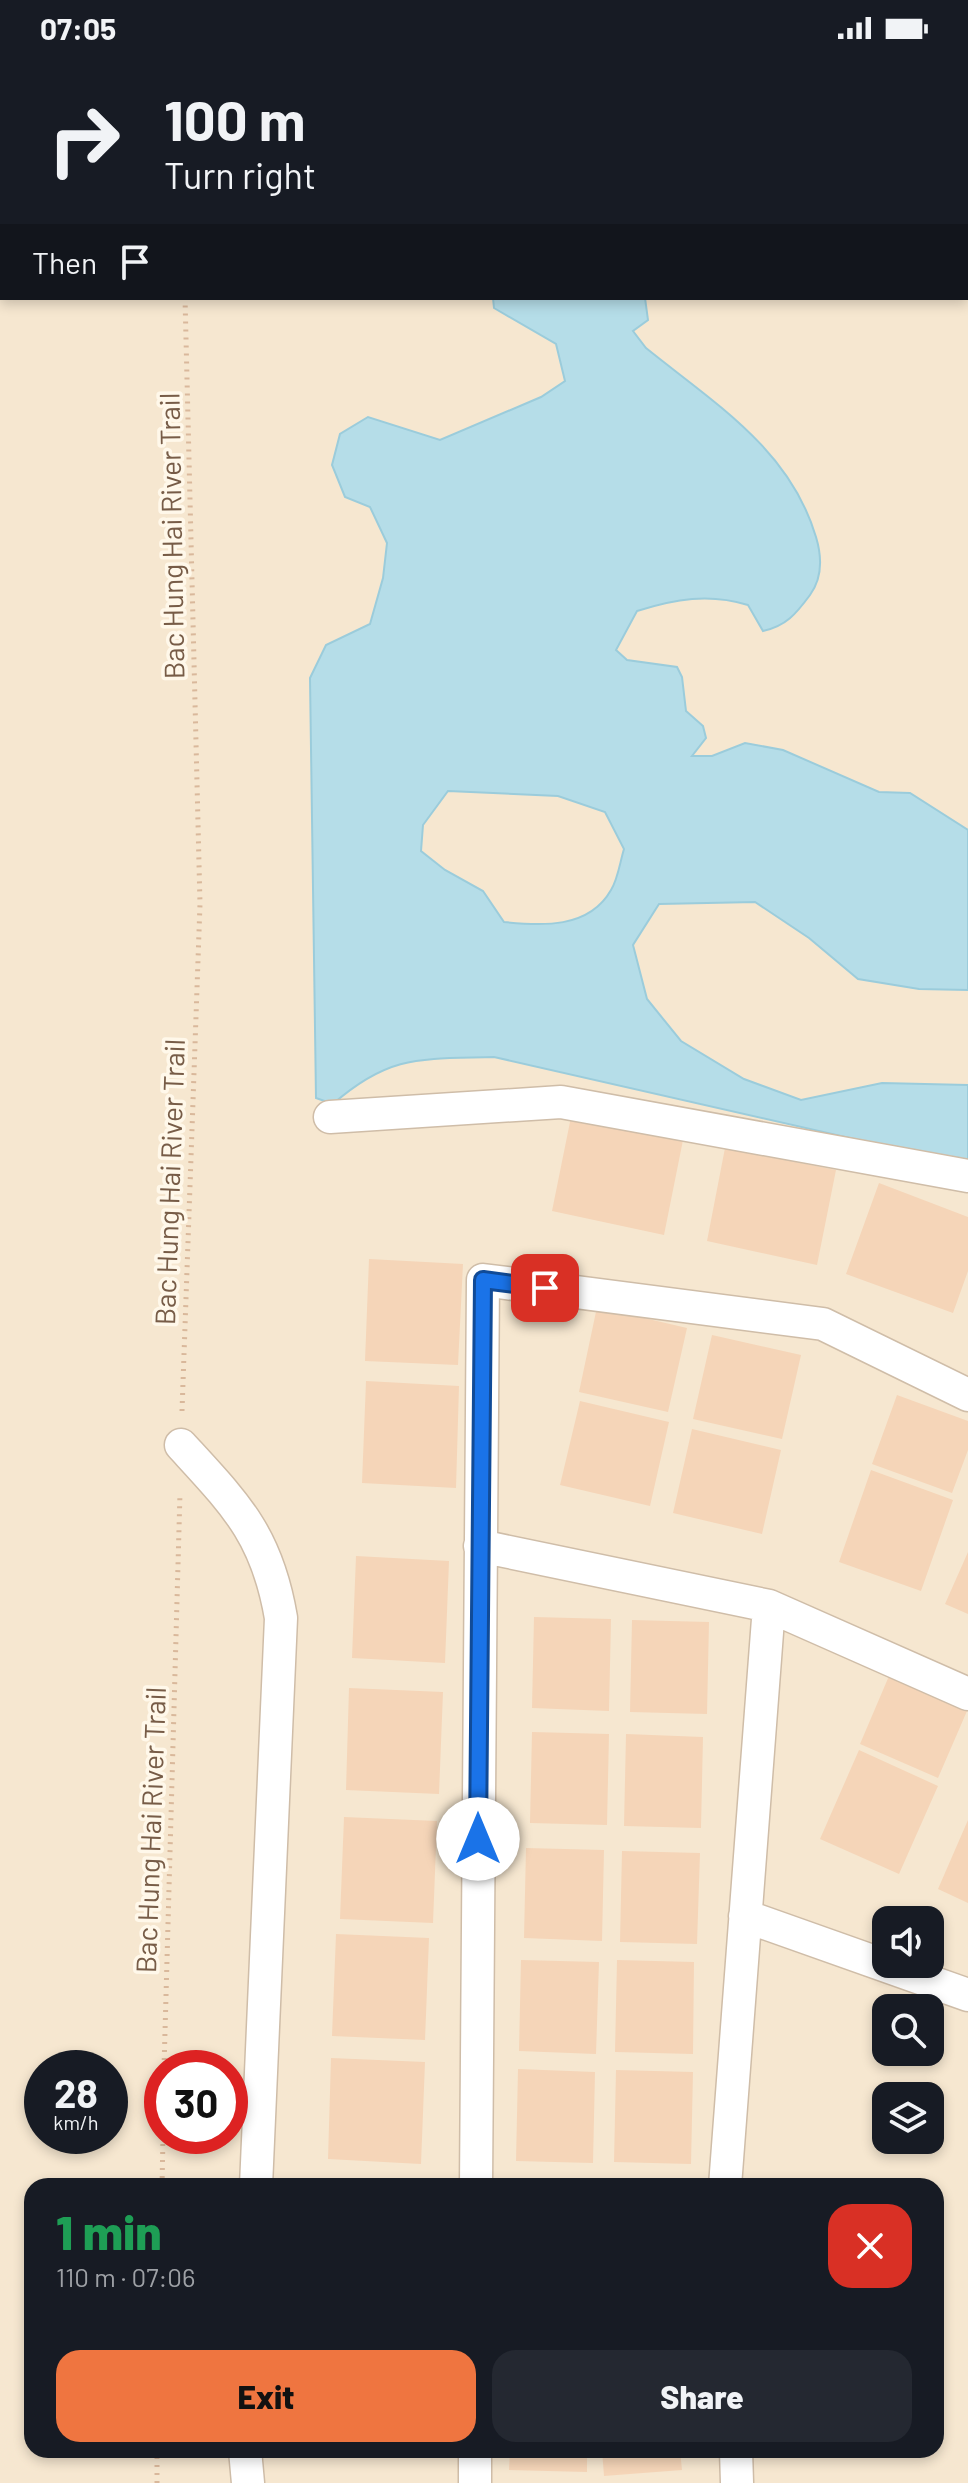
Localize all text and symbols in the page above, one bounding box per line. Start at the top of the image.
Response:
text: 07:05 [40,10,116,46]
text: 100 m [164,85,306,152]
icon: right [32,88,136,192]
text: Turn right [164,153,316,196]
icon: arrive [113,240,157,284]
text: Then [32,244,97,280]
street label: Bac Hung Hai River Trail [152,392,190,680]
street label: Bac Hung Hai River Trail [147,1038,191,1326]
pin [511,1254,579,1322]
icon: arrive [523,1266,567,1310]
street label: Bac Hung Hai River Trail [128,1686,172,1974]
position arrow [436,1797,520,1881]
map controls [872,1906,944,2154]
button: sound [872,1906,944,1978]
button: search [872,1994,944,2066]
speed limit sign: 30 [144,2050,248,2154]
text: 28 [54,2068,98,2116]
button: layers [872,2082,944,2154]
text: km/h [53,2110,99,2134]
text: 1 min [56,2202,162,2260]
button: close [828,2204,912,2288]
text: 110 m · 07:06 [56,2261,195,2292]
button: Exit [56,2350,476,2442]
button: Share [492,2350,912,2442]

